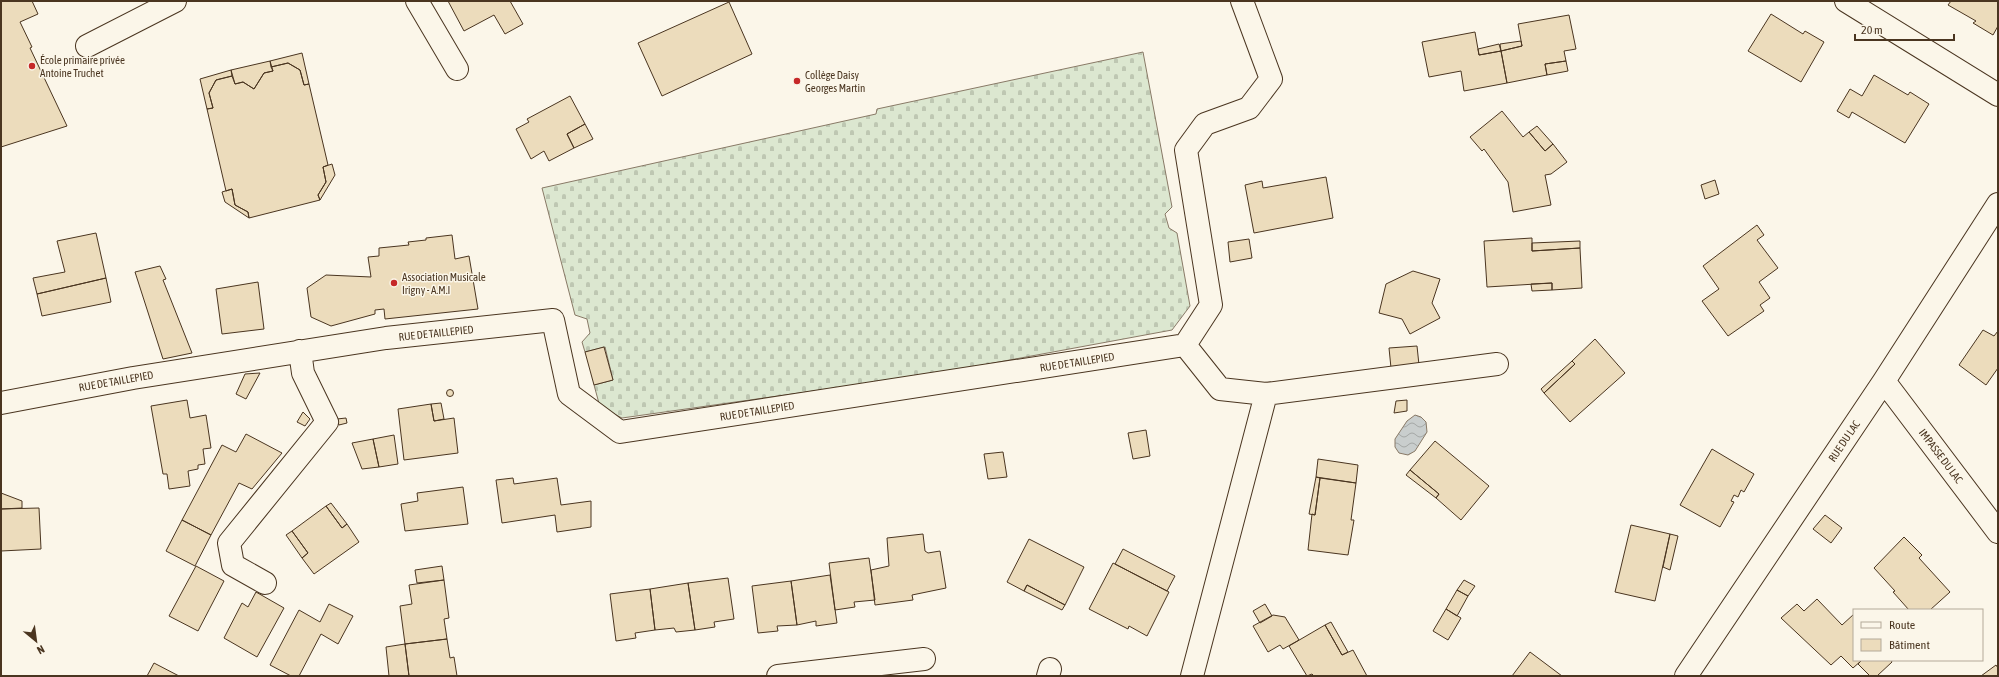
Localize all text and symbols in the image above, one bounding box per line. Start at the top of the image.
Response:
scale bar [1855,16,1954,42]
text: 20 m [1861,23,1883,37]
place label: École primaire privée Antoine Truchet [40,54,125,79]
marker: École primaire privée Antoine Truchet [27,61,37,71]
place label: Collège Daisy Georges Martin [805,69,865,94]
marker: Collège Daisy Georges Martin [792,76,802,86]
place label: Association Musicale Irigny - A.M.I [402,271,486,296]
marker: Association Musicale Irigny - A.M.I [389,278,399,288]
street label: RUE DE TAILLEPIED [398,323,474,343]
street label: RUE DE TAILLEPIED [1039,350,1115,374]
street label: RUE DE TAILLEPIED [78,369,154,393]
street label: RUE DE TAILLEPIED [719,399,795,423]
street label: RUE DU LAC [1826,418,1862,464]
street label: IMPASSE DU LAC [1917,427,1965,485]
legend [1853,609,1983,661]
text: Route [1889,618,1915,632]
north arrow [16,621,56,661]
text: Bâtiment [1889,638,1930,652]
text: N [35,643,47,657]

